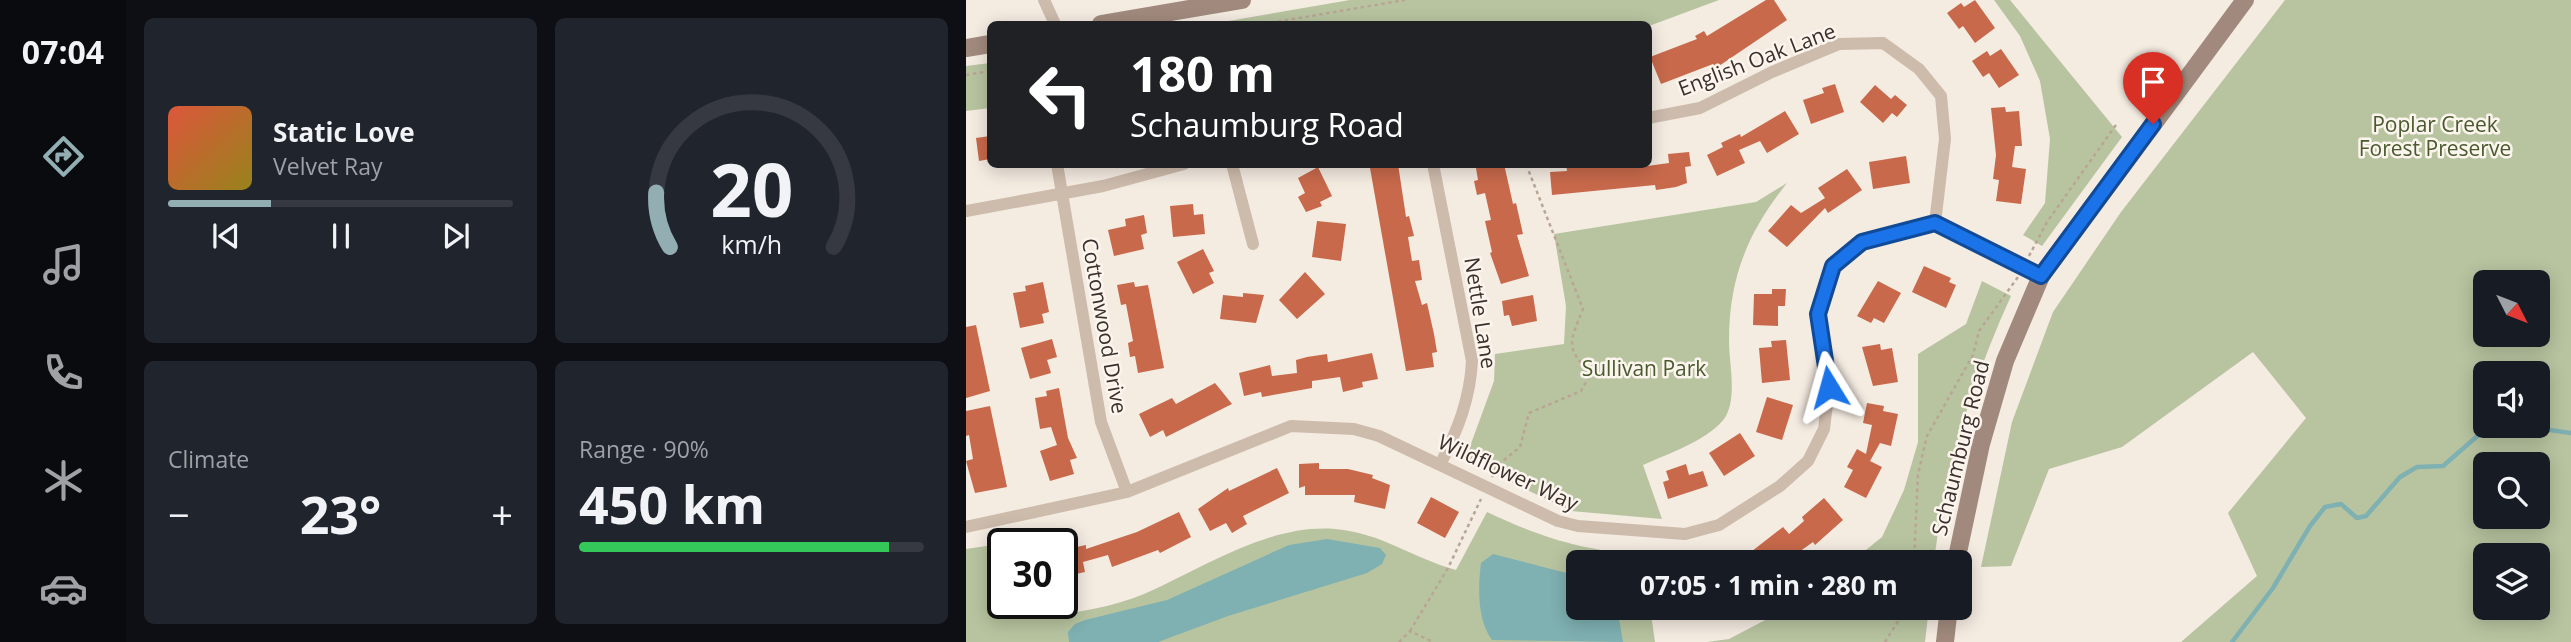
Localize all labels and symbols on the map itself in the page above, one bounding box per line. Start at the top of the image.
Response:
street label: English Oak Lane [1674,16,1839,102]
pin [2123,52,2183,124]
park label: Poplar Creek Forest Preserve [2359,110,2511,162]
street label: Cottonwood Drive [1076,236,1134,416]
street label: Nettle Lane [1458,255,1504,371]
north arrow [2473,270,2550,346]
position arrow [1792,350,1866,424]
park label: Sullivan Park [1582,354,1706,382]
street label: Schaumburg Road [1925,357,1995,538]
street label: Wildflower Way [1434,427,1583,517]
speed limit sign: 30 [987,528,1078,619]

